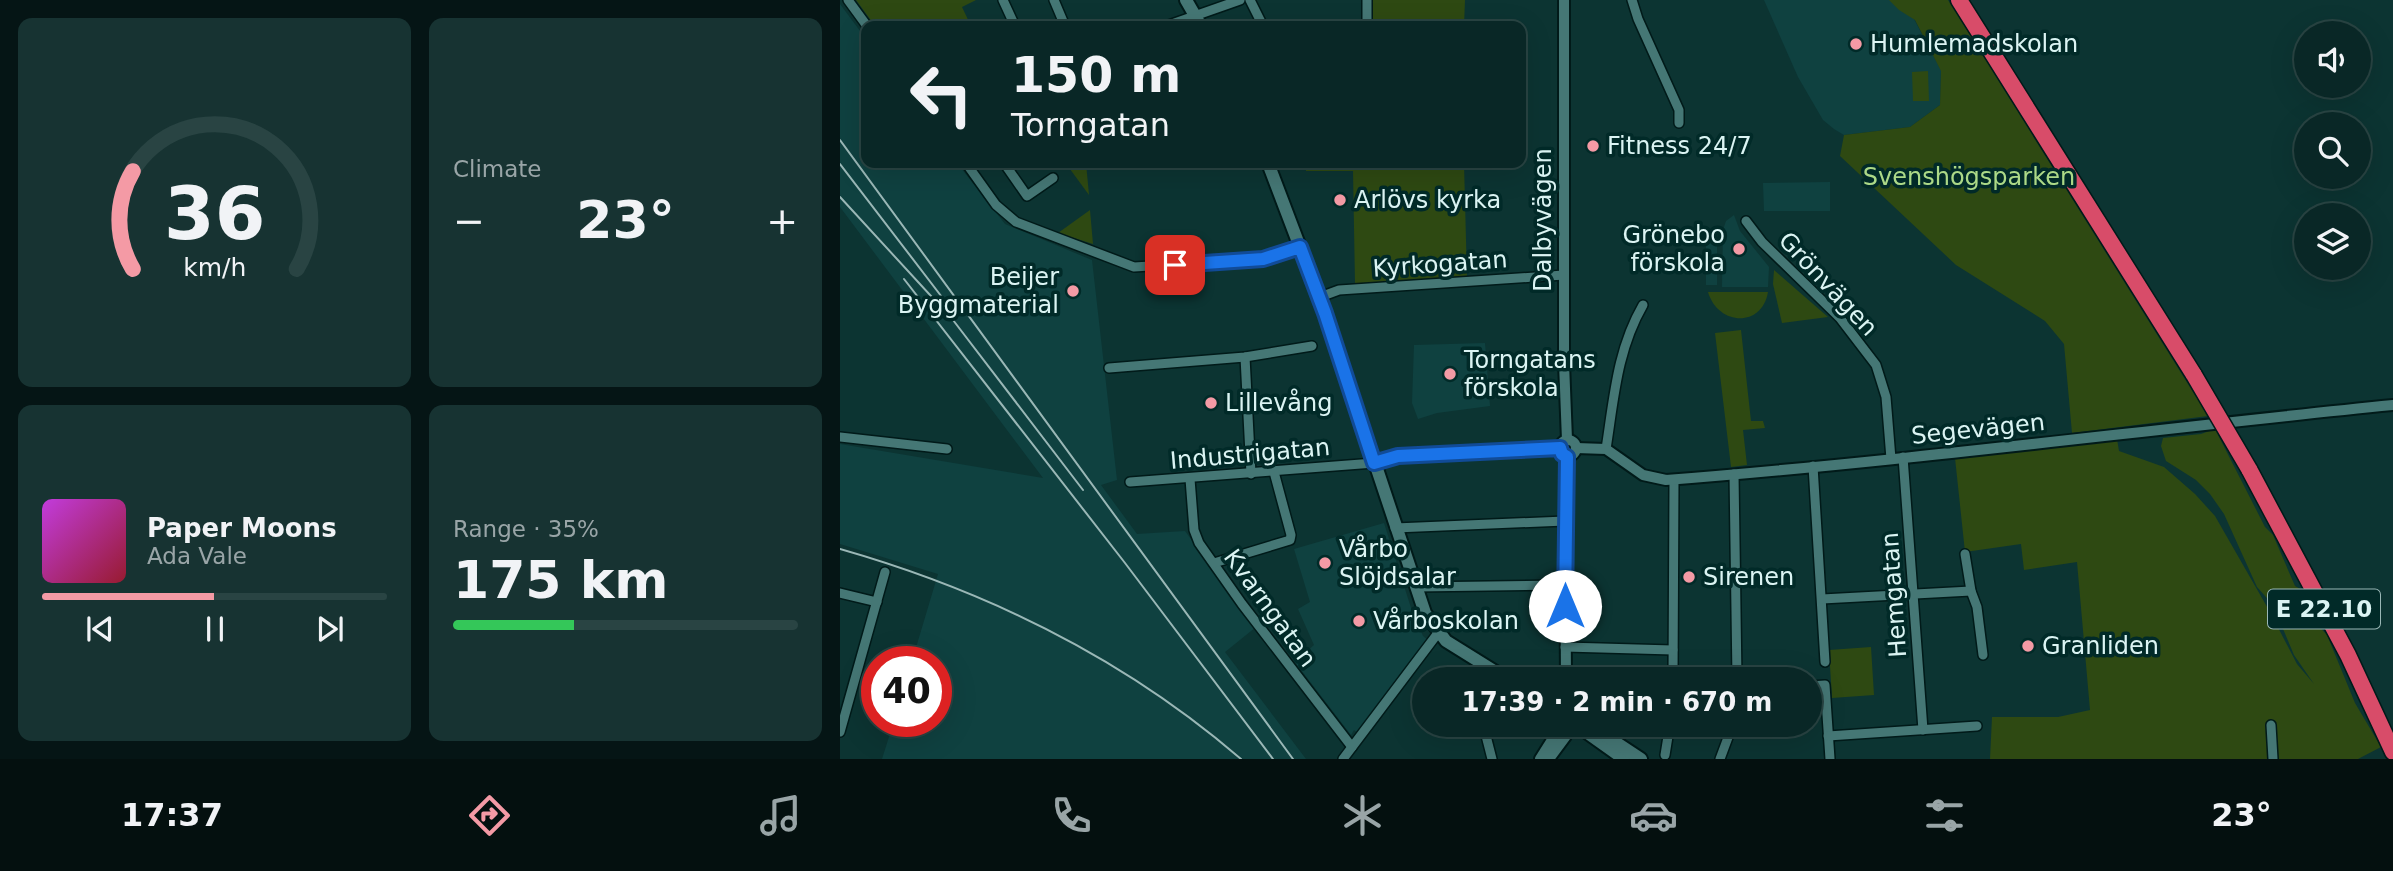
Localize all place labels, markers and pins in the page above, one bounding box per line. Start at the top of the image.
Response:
place label: Humlemadskolan [1870,30,2078,58]
marker: Humlemadskolan [1848,36,1864,52]
place label: Fitness 24/7 [1607,132,1752,160]
marker: Fitness 24/7 [1585,138,1601,154]
place label: Arlövs kyrka [1354,186,1501,214]
marker: Arlövs kyrka [1332,192,1348,208]
place label: Grönebo förskola [1622,221,1725,277]
pin [1145,235,1205,295]
marker: Grönebo förskola [1731,241,1747,257]
place label: Beijer Byggmaterial [898,263,1059,319]
marker: Beijer Byggmaterial [1065,283,1081,299]
place label: Torngatans förskola [1463,346,1596,402]
marker: Torngatans förskola [1442,366,1458,382]
place label: Lillevång [1225,388,1333,417]
marker: Lillevång [1203,395,1219,411]
place label: Vårbo Slöjdsalar [1339,534,1456,591]
marker: Vårbo Slöjdsalar [1317,555,1333,571]
place label: Sirenen [1703,563,1794,591]
marker: Sirenen [1681,569,1697,585]
place label: Vårboskolan [1373,606,1519,635]
marker: Vårboskolan [1351,613,1367,629]
place label: Granliden [2042,632,2159,660]
marker: Granliden [2020,638,2036,654]

